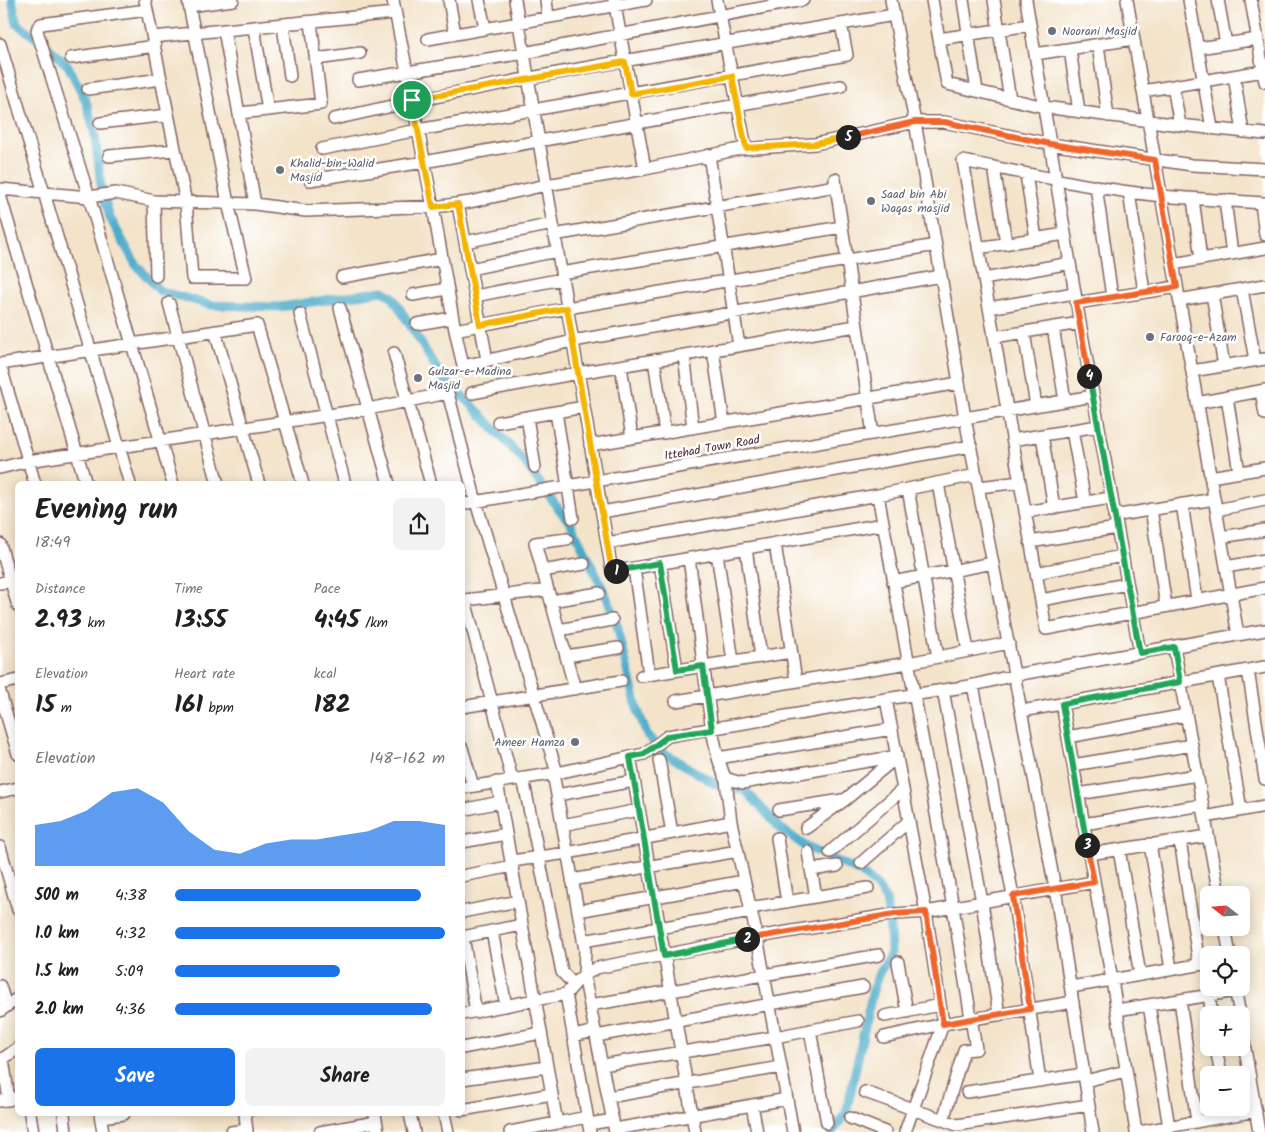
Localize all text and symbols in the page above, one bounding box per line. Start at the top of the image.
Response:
place label: Noorani Masjid [1062,22,1138,41]
marker: Noorani Masjid [1046,25,1058,37]
pin [391,79,433,121]
icon: arrive [398,86,426,114]
pin: 5 [836,124,860,150]
text: 5 [845,126,852,148]
place label: Khalid-bin-Walid Masjid [290,154,375,187]
marker: Khalid-bin-Walid Masjid [274,164,286,176]
place label: Saad bin Abi Waqas masjid [881,185,950,218]
marker: Saad bin Abi Waqas masjid [865,195,877,207]
place label: Farooq-e-Azam [1160,328,1237,347]
marker: Farooq-e-Azam [1144,331,1156,343]
place label: Gulzar-e-Madina Masjid [428,362,512,395]
pin: 4 [1076,364,1102,388]
text: 4 [1086,365,1093,387]
marker: Gulzar-e-Madina Masjid [412,372,424,384]
street label: Ittehad Town Road [663,430,762,466]
text: Evening run [35,488,178,533]
button: share [393,498,445,550]
text: 18:49 [35,530,70,555]
pin: 1 [604,558,628,584]
text: 1 [614,560,619,582]
text: Distance [35,578,85,600]
text: Time [174,578,203,600]
text: Pace [314,578,340,600]
text: 2.93 [35,600,82,640]
text: 13:55 [174,600,227,640]
text: 4:45 [314,600,360,640]
text: km [82,612,105,634]
text: /km [360,612,388,634]
text: Elevation [35,663,88,685]
text: Heart rate [174,663,235,685]
text: kcal [314,663,336,685]
text: 15 [35,685,55,725]
text: 161 [174,685,203,725]
text: 182 [314,685,351,725]
text: m [55,697,72,719]
text: bpm [203,697,234,719]
place label: Ameer Hamza [494,733,565,752]
marker: Ameer Hamza [569,736,581,748]
text: Elevation [35,746,96,771]
text: 148–162 m [369,746,445,771]
pin: 3 [1074,832,1100,858]
text: 3 [1084,834,1091,856]
text: 500 m [35,883,79,908]
text: 4:38 [115,883,147,908]
north arrow [1200,886,1250,936]
map controls [1200,886,1250,1116]
text: 1.0 km [35,921,79,946]
text: 4:32 [115,921,146,946]
pin: 2 [734,926,760,952]
text: 2 [743,928,752,950]
button: locate [1200,946,1250,996]
text: 1.5 km [35,959,79,984]
text: 5:09 [115,959,143,984]
text: 2.0 km [35,997,83,1022]
text: 4:36 [115,997,146,1022]
button: + [1200,1006,1250,1056]
button: Save [35,1048,235,1106]
button: Share [245,1048,445,1106]
button: − [1200,1066,1250,1116]

